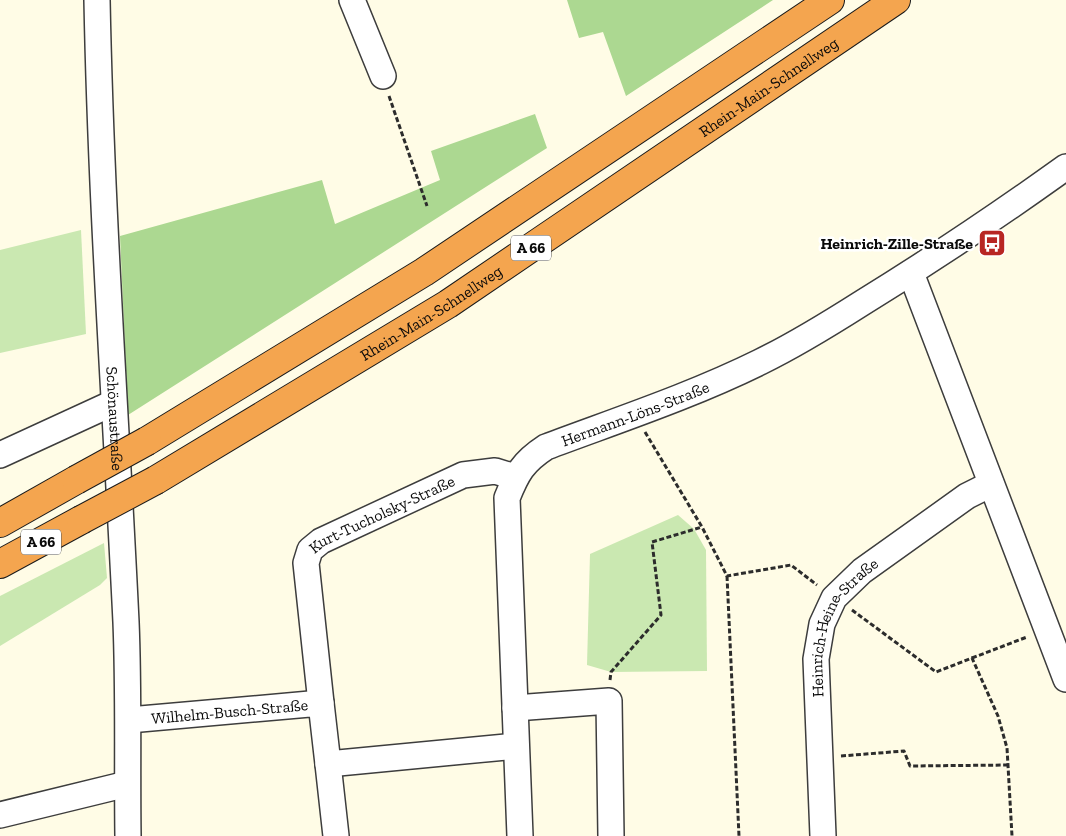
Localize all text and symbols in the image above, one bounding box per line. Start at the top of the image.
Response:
street label: Rhein-Main-Schnellweg [695,33,842,141]
bus stop icon: Heinrich-Zille-Straße [977,228,1007,258]
place label: Heinrich-Zille-Straße [820,234,973,253]
road number: A 66 [511,236,551,260]
street label: Rhein-Main-Schnellweg [357,261,506,364]
street label: Schönaustraße [103,366,128,471]
street label: Hermann-Löns-Straße [559,377,712,450]
street label: Kurt-Tucholsky-Straße [305,471,458,557]
road number: A 66 [21,530,61,554]
street label: Heinrich-Heine-Straße [806,553,881,698]
street label: Wilhelm-Busch-Straße [150,695,309,727]

